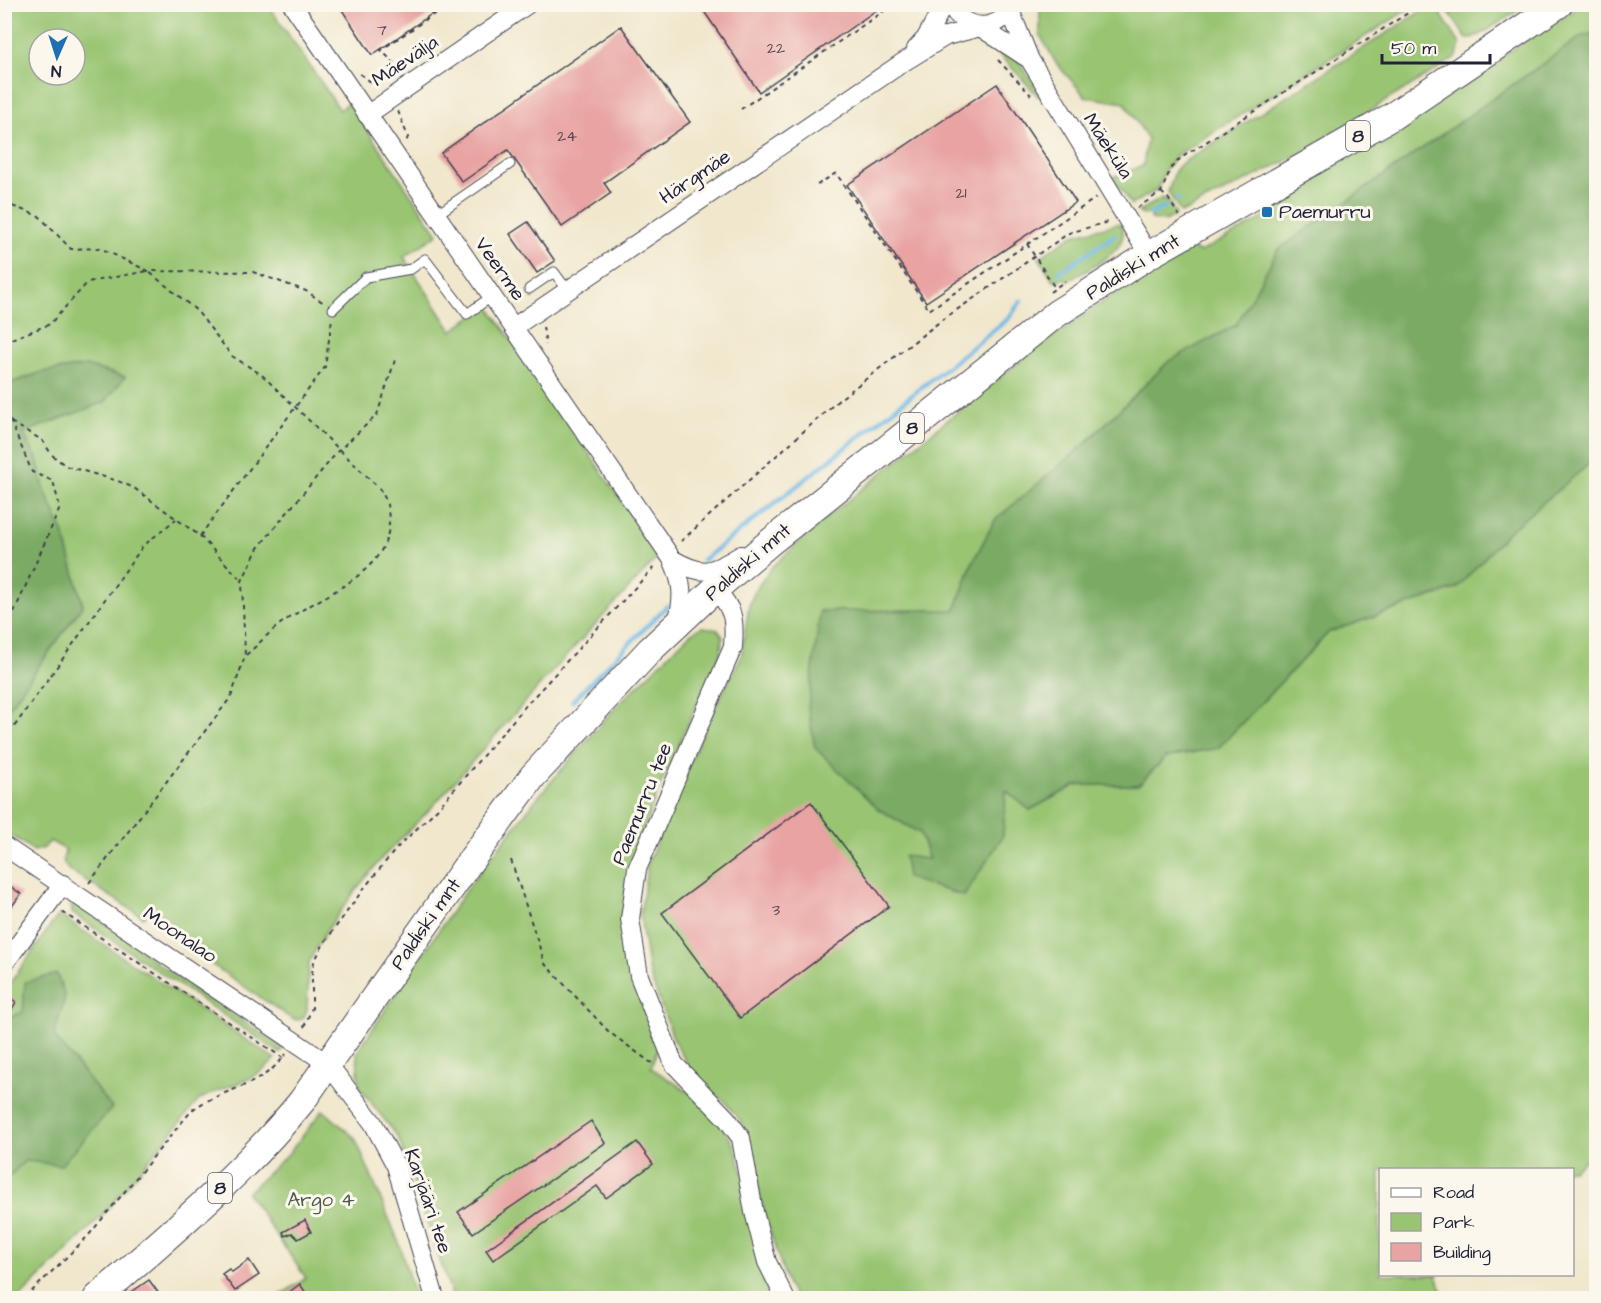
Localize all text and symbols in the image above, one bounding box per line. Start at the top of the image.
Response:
house number: 7 [377,19,387,41]
north arrow [27,27,87,87]
scale bar [1382,27,1490,65]
street label: Mäevälja [366,28,444,94]
text: 50 m [1391,36,1436,61]
house number: 22 [767,37,785,59]
text: N [51,60,62,82]
street label: Mäeküla [1076,108,1140,184]
road number: 8 [1346,121,1370,151]
house number: 24 [557,125,577,147]
street label: Härgmäe [654,143,737,212]
house number: 21 [955,182,967,204]
place label: Paemurru [1279,198,1371,226]
marker: Paemurru [1260,205,1274,219]
street label: Paldiski mnt [1080,227,1186,307]
street label: Veerme [468,232,532,307]
road number: 8 [900,413,924,443]
street label: Paldiski mnt [699,517,797,607]
street label: Paemurru tee [605,739,679,869]
street label: Paldiski mnt [384,872,468,976]
house number: 3 [772,899,780,921]
street label: Moonalao [137,900,223,970]
street label: Karjääri tee [397,1145,459,1257]
legend [1379,1168,1574,1276]
road number: 8 [208,1173,232,1203]
text: Road [1433,1180,1474,1205]
park label: Argo 4 [287,1186,355,1215]
text: Park [1433,1210,1475,1235]
text: Building [1433,1240,1491,1266]

